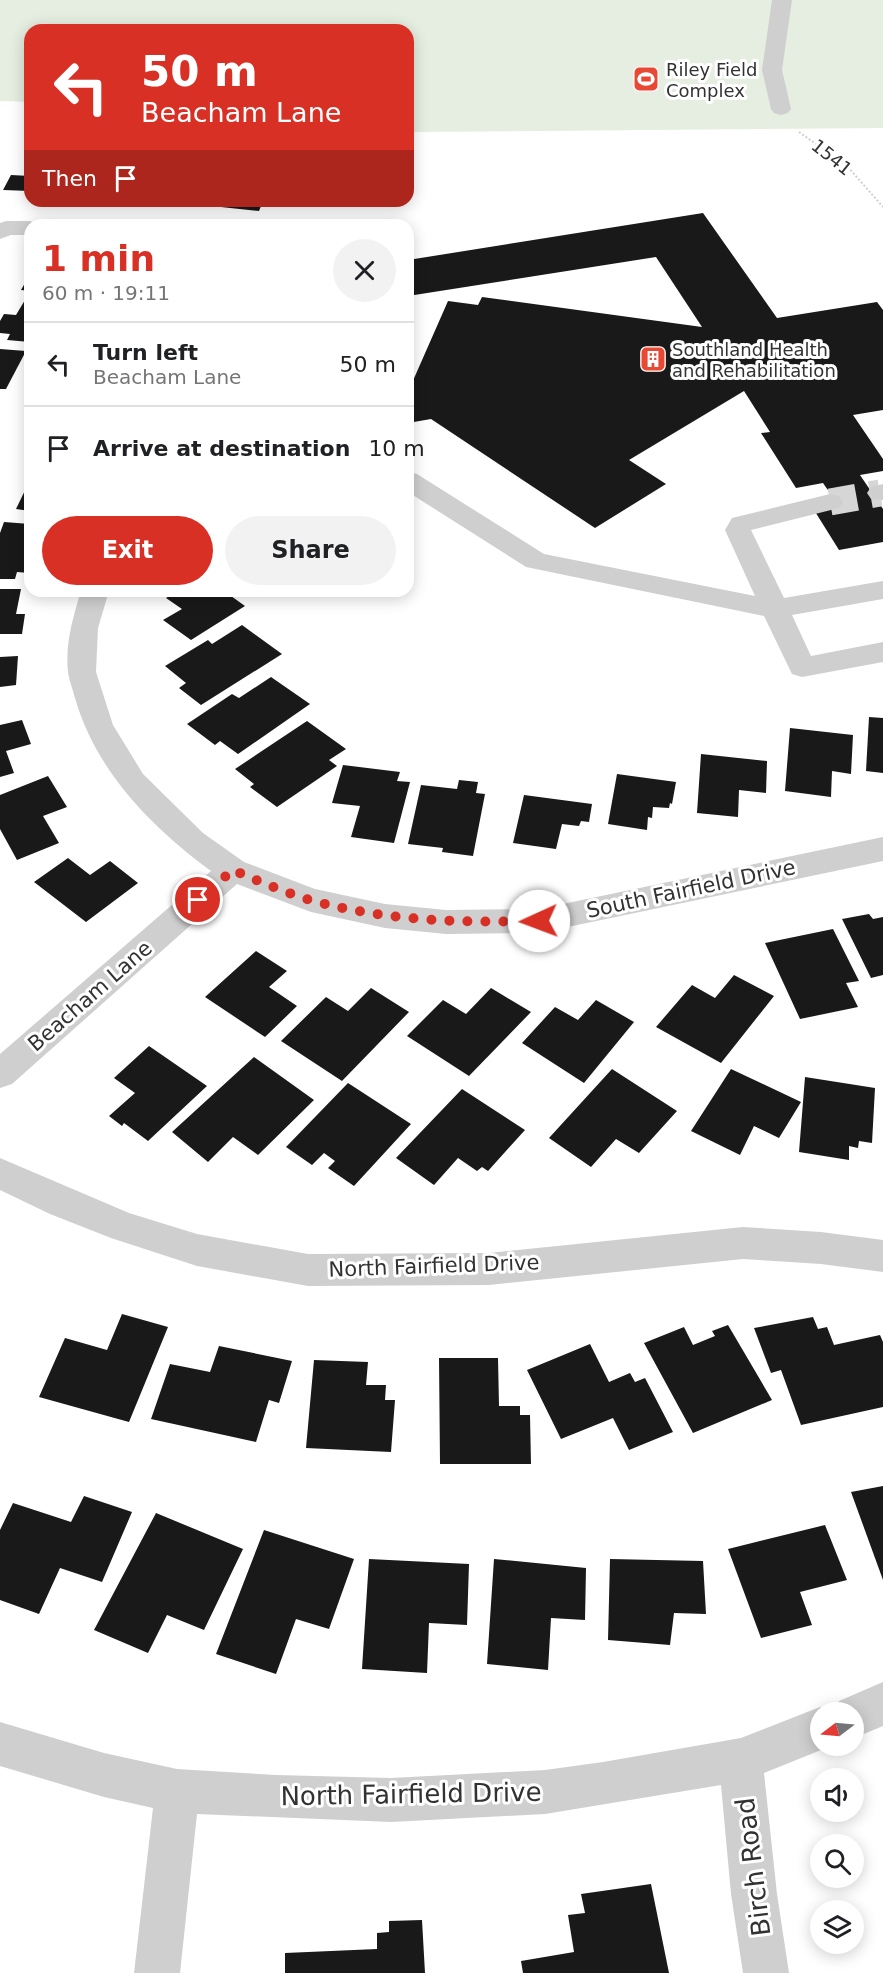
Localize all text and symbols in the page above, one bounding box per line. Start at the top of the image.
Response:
text: 50 m [141,47,258,96]
icon: left [42,48,120,126]
place label: Riley Field Complex [666,59,758,101]
sports icon: Riley Field Complex [631,64,661,94]
text: Beacham Lane [141,97,341,128]
street label: 1541 [808,134,856,180]
icon: arrive [109,162,142,195]
text: Then [42,166,97,191]
text: 1 min [42,238,155,279]
button: close [333,239,396,302]
text: 60 m · 19:11 [42,281,170,305]
place label: Southland Health and Rehabilitation [672,339,836,381]
text: Turn left [93,340,198,365]
building icon: Southland Health and Rehabilitation [638,344,668,374]
icon: left [42,348,75,381]
text: 50 m [340,352,396,377]
text: Beacham Lane [93,365,241,389]
icon: arrive [42,432,75,465]
text: Arrive at destination [93,436,350,461]
text: 10 m [368,436,425,461]
button: Exit [42,516,213,585]
button: Share [225,516,396,585]
street label: South Fairfield Drive [584,855,798,923]
pin [172,874,223,925]
icon: arrive [181,883,214,916]
position arrow [507,889,571,953]
street label: Beacham Lane [23,936,157,1056]
street label: North Fairfield Drive [328,1250,540,1282]
north arrow [810,1702,864,1756]
map controls [810,1702,864,1954]
button: sound [810,1768,864,1822]
street label: North Fairfield Drive [280,1777,542,1811]
street label: Birch Road [730,1796,776,1938]
button: search [810,1834,864,1888]
button: layers [810,1900,864,1954]

